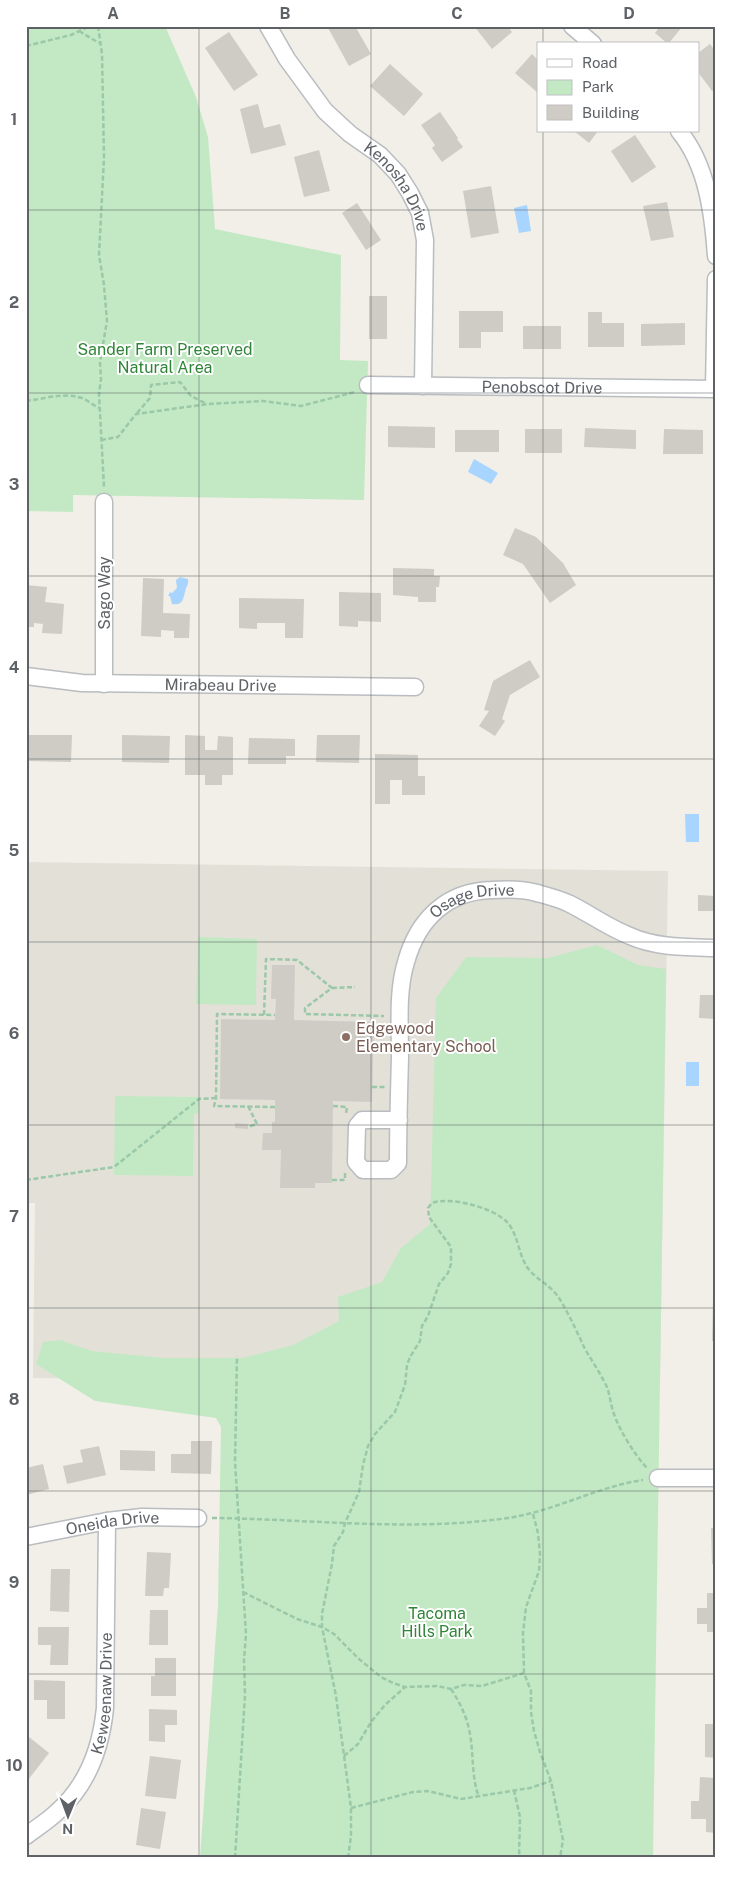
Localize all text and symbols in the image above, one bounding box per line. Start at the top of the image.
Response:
text: A [107,4,119,23]
text: B [280,4,291,23]
text: C [451,4,463,23]
text: D [623,4,635,23]
legend [537,42,700,132]
text: Road [582,54,618,71]
text: Park [582,78,614,95]
text: Building [582,104,640,121]
text: 1 [11,110,17,129]
street label: Kenosha Drive [360,138,432,233]
text: 2 [9,293,19,312]
park label: Sander Farm Preserved Natural Area [77,340,253,377]
street label: Penobscot Drive [481,377,603,398]
text: 3 [9,475,19,494]
street label: Sago Way [95,556,114,630]
text: 4 [9,658,20,677]
street label: Mirabeau Drive [164,675,277,695]
text: 5 [9,841,20,860]
street label: Osage Drive [426,880,515,922]
place label: Edgewood Elementary School [356,1019,497,1056]
text: 6 [9,1024,19,1043]
marker: Edgewood Elementary School [340,1031,352,1043]
text: 7 [9,1207,19,1226]
text: 8 [9,1390,20,1409]
street label: Oneida Drive [64,1508,160,1539]
text: 9 [9,1573,19,1592]
park label: Tacoma Hills Park [401,1604,473,1641]
street label: Keweenaw Drive [87,1632,116,1757]
text: 10 [5,1756,23,1775]
north arrow [42,1792,92,1842]
text: N [62,1821,73,1837]

